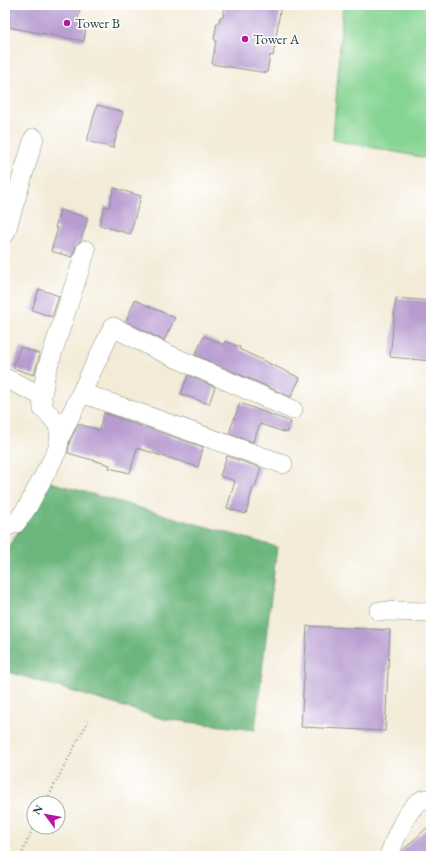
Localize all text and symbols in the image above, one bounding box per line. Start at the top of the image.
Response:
place label: Tower B [75,14,120,32]
marker: Tower B [62,18,72,28]
place label: Tower A [253,30,300,48]
marker: Tower A [240,34,250,44]
north arrow [26,795,66,835]
text: N [29,802,46,817]

